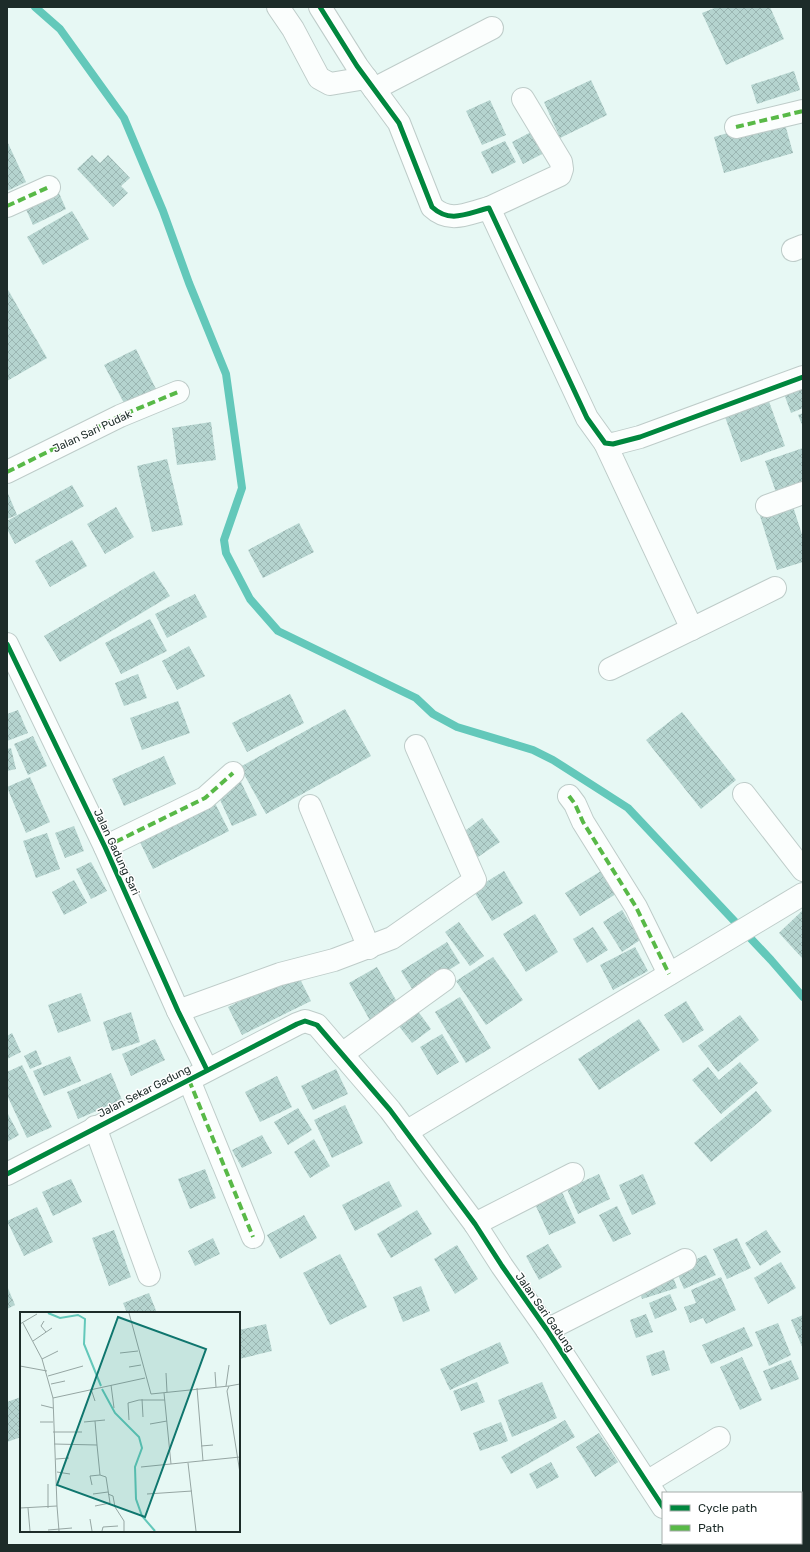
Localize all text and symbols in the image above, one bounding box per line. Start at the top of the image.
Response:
street label: Jalan Sari Pudak [51,407,134,455]
street label: Jalan Gadung Sari [91,807,142,897]
street label: Jalan Sekar Gadung [96,1062,193,1120]
street label: Jalan Sari Gadung [512,1270,577,1354]
inset map [20,1312,240,1532]
legend [662,1492,802,1544]
text: Cycle path [698,1501,757,1515]
text: Path [698,1521,724,1535]

